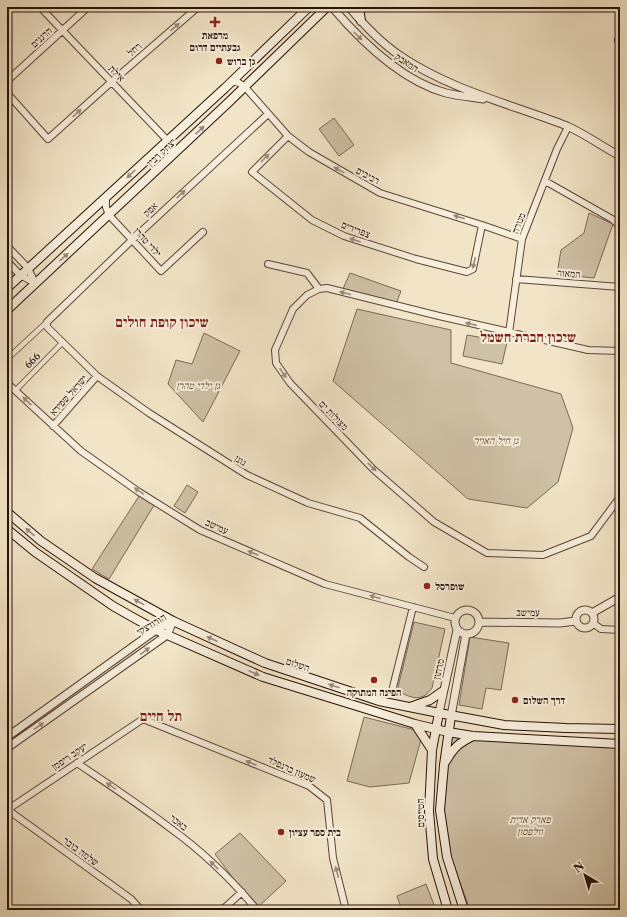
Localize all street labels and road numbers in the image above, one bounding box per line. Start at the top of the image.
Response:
street label: הדגנים [28,24,55,50]
street label: רחל [124,39,144,59]
street label: המאבק [392,50,421,75]
street label: אילת [106,62,128,85]
street label: יצחק רבין [144,135,179,169]
street label: רביבים [354,164,382,187]
street label: אפק [140,199,160,219]
street label: מנורה [509,211,528,236]
street label: צפרירים [339,218,372,241]
street label: ילדי טהרן [131,225,164,260]
street label: המאור [557,266,581,281]
street label: 666 [22,349,43,371]
street label: ישראל שפירא [47,372,90,418]
street label: מצולות ים [316,398,351,433]
street label: גונן [232,452,250,469]
street label: עמישב [203,516,231,537]
street label: עמישב [516,606,540,619]
street label: הורודצקי [134,611,169,638]
street label: השלום [284,655,311,674]
street label: מרתון [430,657,447,681]
street label: יעקב ריפמן [49,740,90,773]
street label: שמעון ברנפלד [266,753,318,786]
street label: הטייסים [414,798,427,828]
street label: באכר [167,811,191,834]
street label: שלמה בובר [60,834,101,869]

